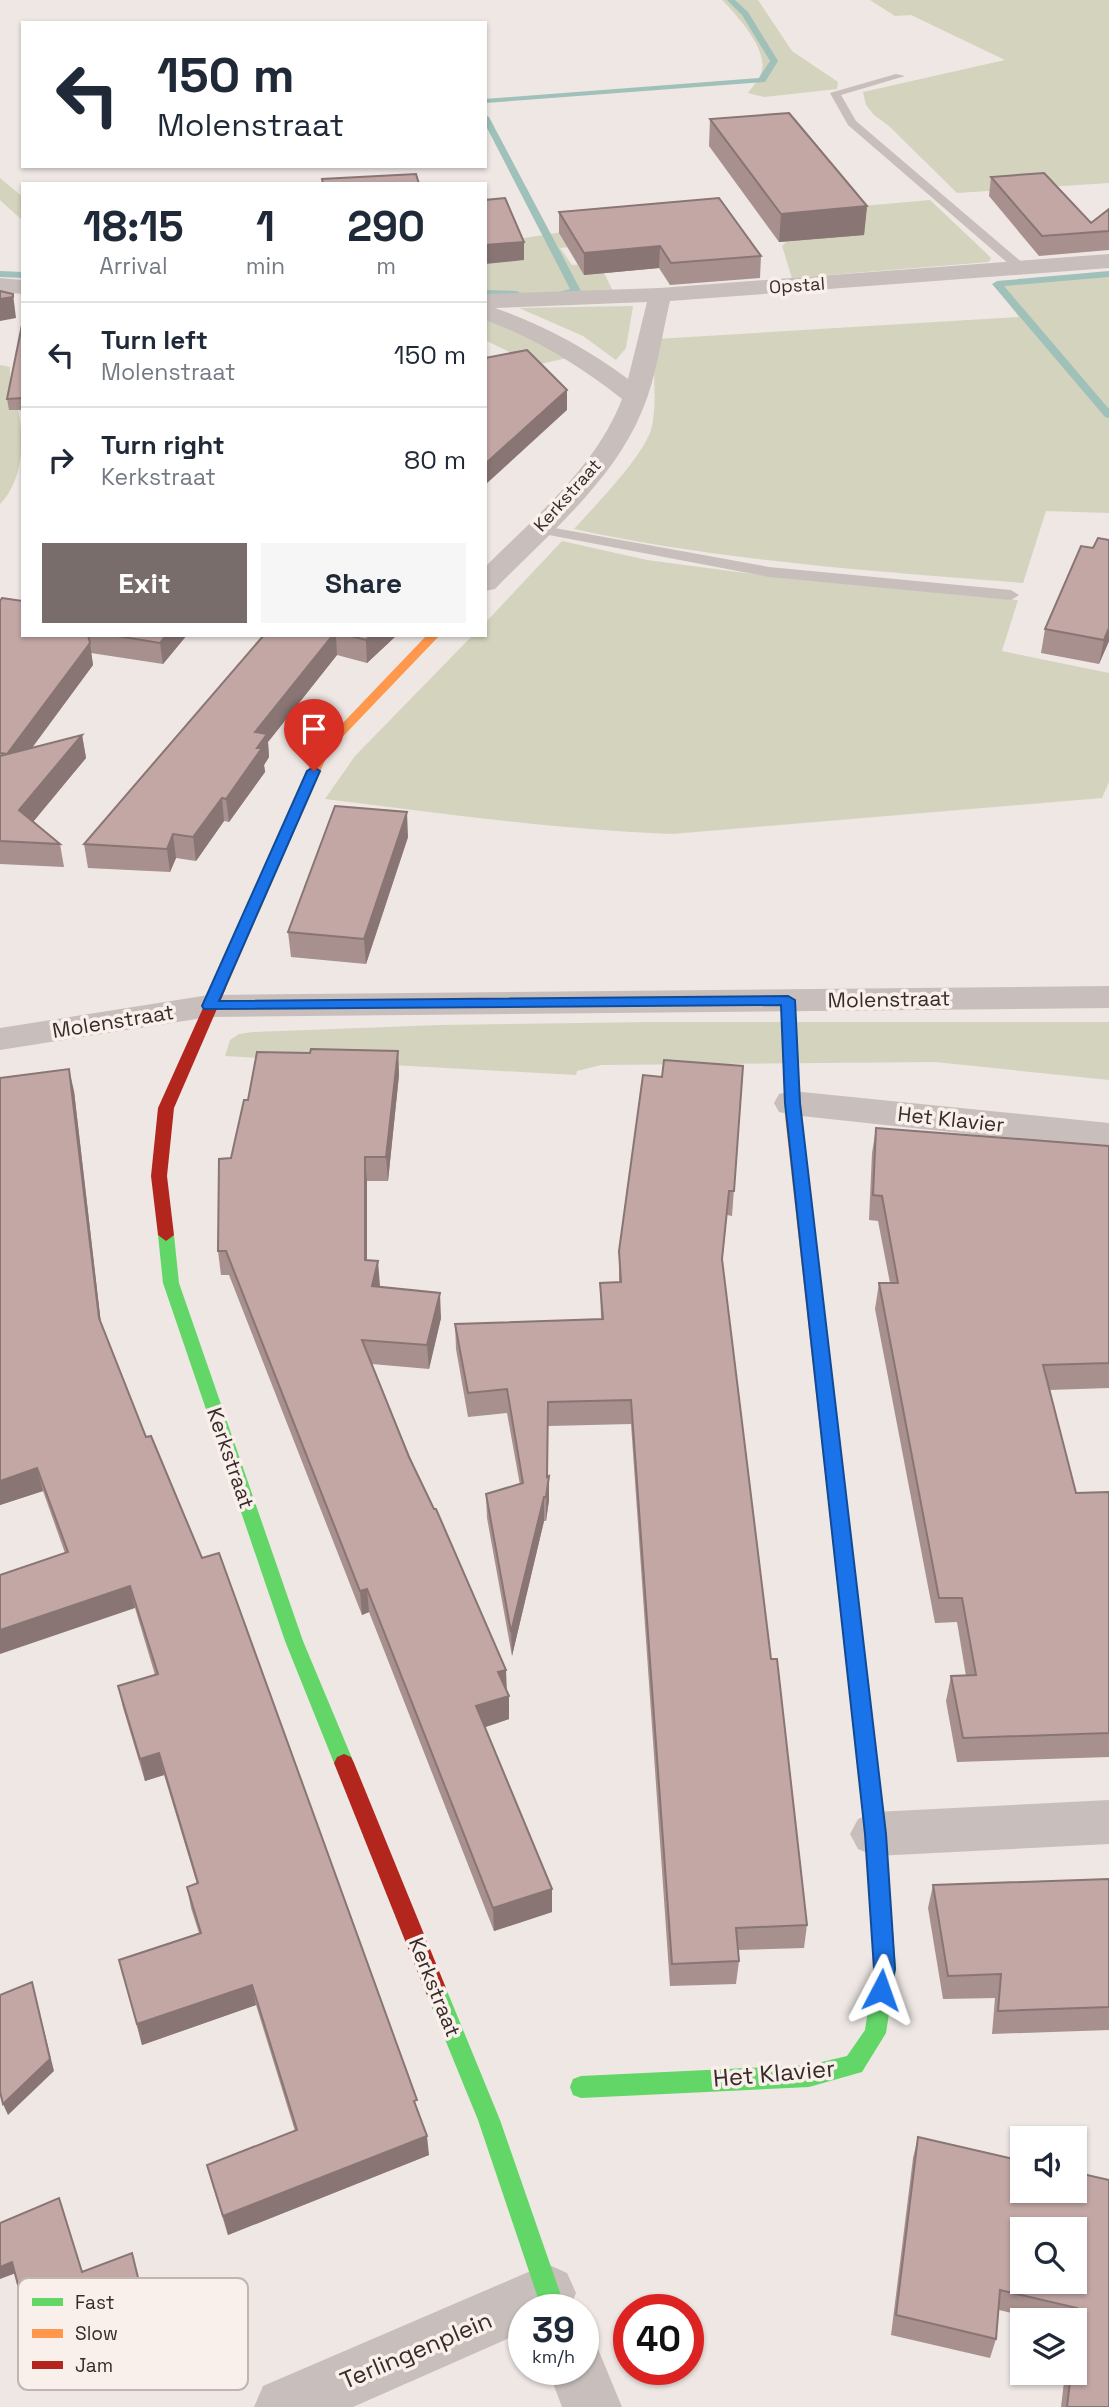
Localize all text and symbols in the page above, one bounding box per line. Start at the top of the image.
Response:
text: 150 m [157,44,295,106]
icon: left [42,49,133,140]
text: Molenstraat [157,105,344,145]
text: 18:15 [83,200,184,253]
text: 1 [256,200,275,253]
text: 290 [347,200,425,253]
text: Arrival [99,251,168,281]
text: min [246,251,285,281]
text: m [376,251,396,281]
street label: Opstal [768,272,826,298]
text: Turn left [101,323,208,357]
icon: left [42,336,80,374]
text: 150 m [394,338,466,372]
text: Molenstraat [101,357,235,387]
text: Turn right [101,428,225,462]
icon: right [42,441,80,479]
text: 80 m [404,443,466,477]
street label: Kerkstraat [528,454,606,536]
text: Kerkstraat [101,462,216,492]
button: Exit [42,543,247,623]
button: Share [261,543,466,623]
pin [284,699,344,771]
icon: arrive [295,710,333,748]
street label: Molenstraat [827,984,951,1014]
street label: Molenstraat [50,998,176,1044]
street label: Het Klavier [896,1100,1006,1138]
street label: Kerkstraat [201,1404,261,1512]
street label: Kerkstraat [403,1933,467,2041]
position arrow [844,1953,918,2027]
street label: Het Klavier [712,2052,836,2094]
map controls [1010,2126,1087,2385]
button: sound [1010,2126,1087,2203]
button: search [1010,2217,1087,2294]
legend [18,2278,248,2390]
text: Fast [75,2290,115,2315]
speed limit sign: 40 [613,2294,704,2385]
street label: Terlingenplein [335,2304,497,2396]
text: 39 [532,2308,575,2352]
button: layers [1010,2308,1087,2385]
text: Slow [75,2321,118,2346]
text: km/h [532,2345,575,2368]
text: Jam [75,2353,113,2378]

